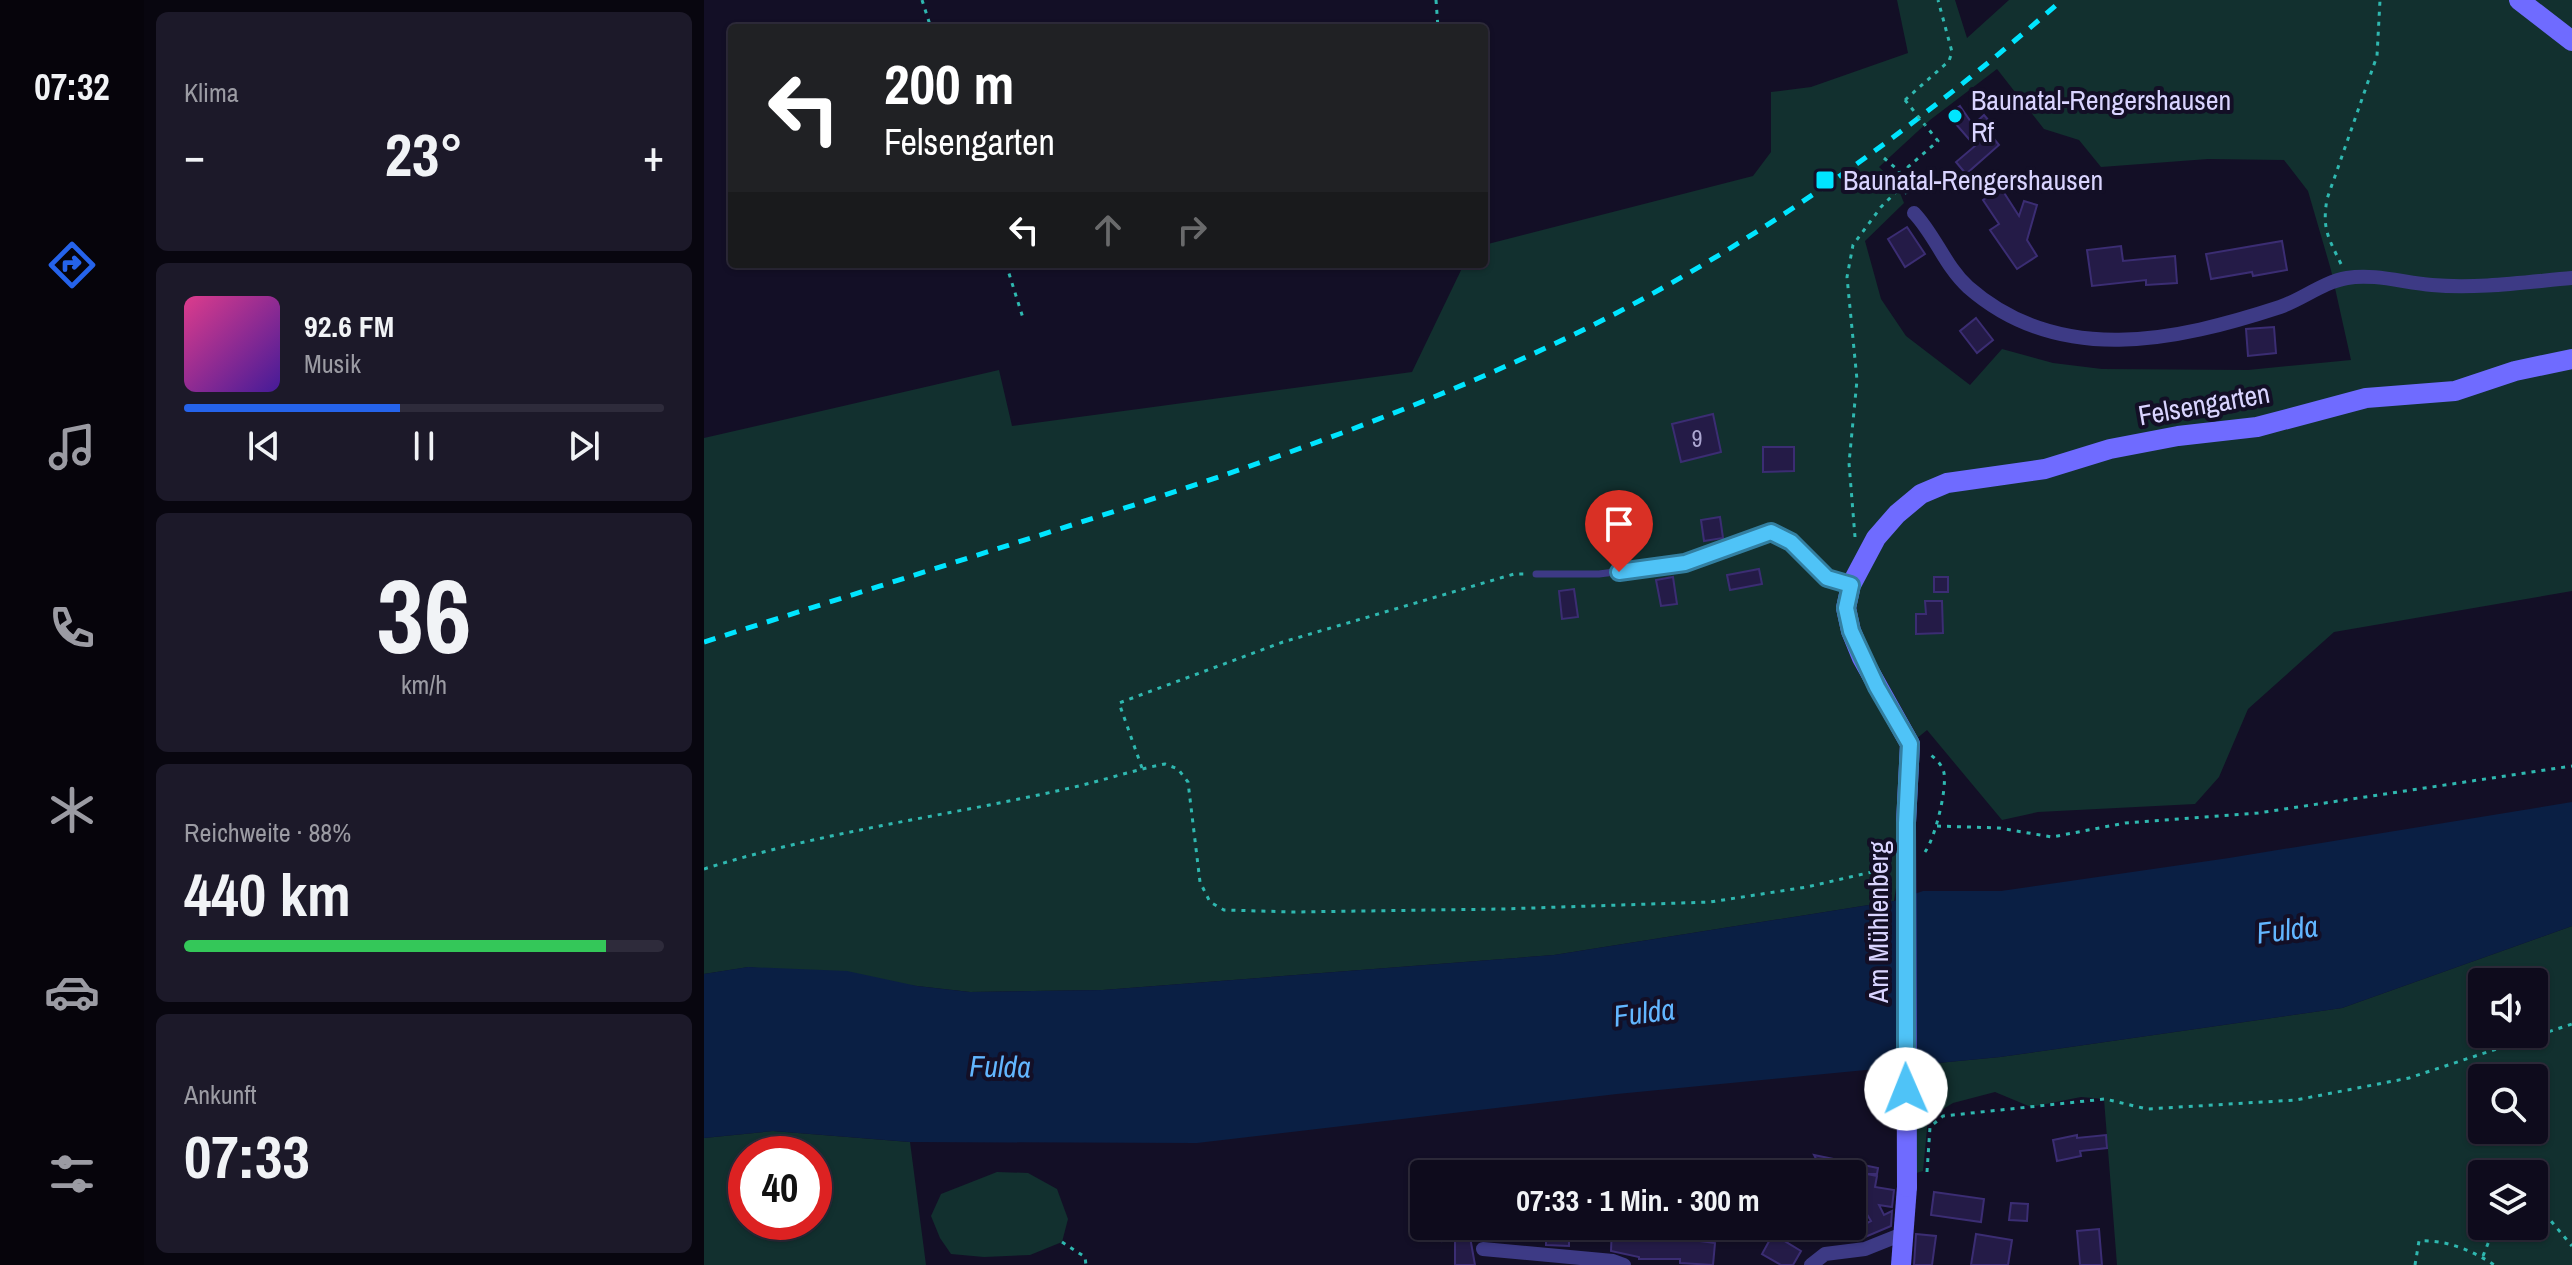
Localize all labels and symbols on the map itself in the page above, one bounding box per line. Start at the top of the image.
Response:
place label: Baunatal-Rengershausen Rf [1971,81,2231,151]
marker: Baunatal-Rengershausen Rf [1946,107,1964,125]
place label: Baunatal-Rengershausen [1843,161,2103,199]
marker: Baunatal-Rengershausen [1814,169,1836,191]
street label: Felsengarten [2135,374,2273,434]
house number: 9 [1692,422,1702,454]
pin [1585,490,1653,572]
street label: Am Mühlenberg [1859,841,1897,1004]
water label: Fulda [2254,905,2320,953]
water label: Fulda [1611,988,1677,1036]
water label: Fulda [969,1045,1031,1087]
position arrow [1864,1047,1948,1131]
speed limit sign: 40 [728,1136,832,1240]

